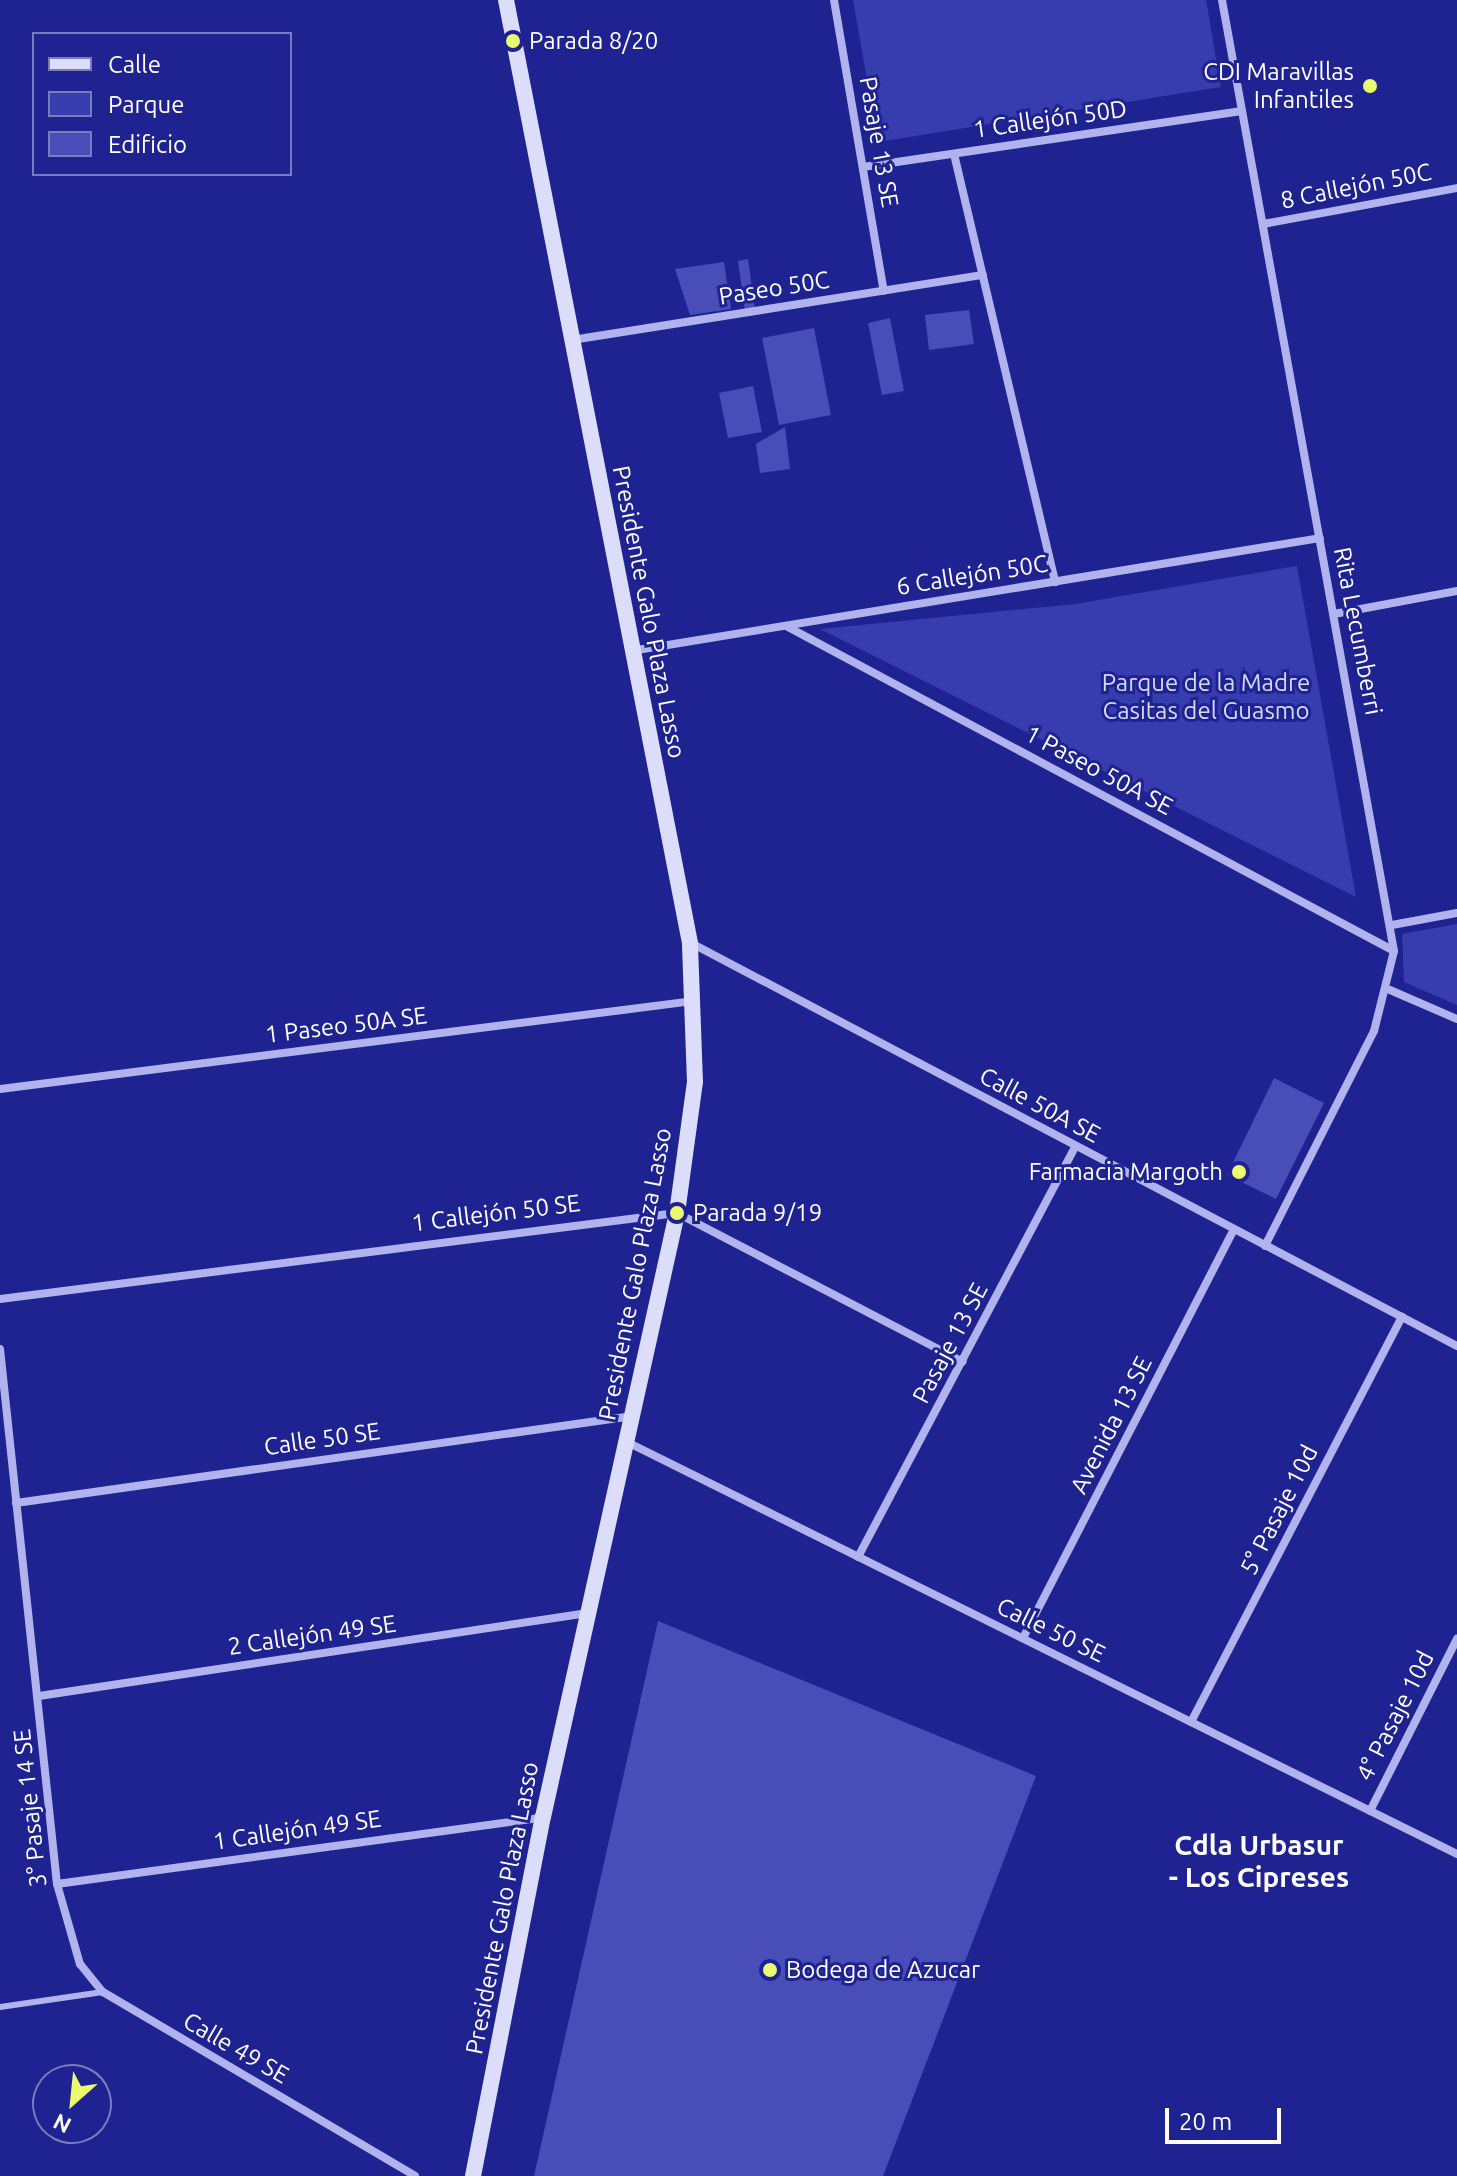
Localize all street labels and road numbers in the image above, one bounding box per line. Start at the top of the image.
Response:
street label: Pasaje 13 SE [853,74,905,210]
street label: 1 Callejón 50D [971,94,1129,144]
street label: 8 Callejón 50C [1278,157,1434,215]
street label: Paseo 50C [717,265,831,311]
street label: Presidente Galo Plaza Lasso [606,463,692,761]
street label: Rita Lecumberri [1328,545,1388,717]
street label: 6 Callejón 50C [894,549,1050,601]
street label: 1 Paseo 50A SE [1020,719,1178,821]
street label: 1 Paseo 50A SE [263,1001,429,1049]
street label: Calle 50A SE [975,1061,1105,1149]
street label: Presidente Galo Plaza Lasso [592,1125,678,1423]
street label: 1 Callejón 50 SE [410,1188,582,1238]
street label: Pasaje 13 SE [906,1278,994,1408]
street label: Avenida 13 SE [1064,1352,1158,1498]
street label: Calle 50 SE [262,1417,382,1461]
street label: 5° Pasaje 10d [1234,1440,1324,1580]
street label: Calle 50 SE [992,1591,1110,1669]
street label: 2 Callejón 49 SE [226,1609,398,1661]
street label: 4° Pasaje 10d [1350,1646,1440,1786]
street label: 3° Pasaje 14 SE [7,1727,53,1889]
street label: Presidente Galo Plaza Lasso [459,1759,545,2057]
street label: 1 Callejón 49 SE [211,1804,383,1856]
street label: Calle 49 SE [178,2006,294,2090]

